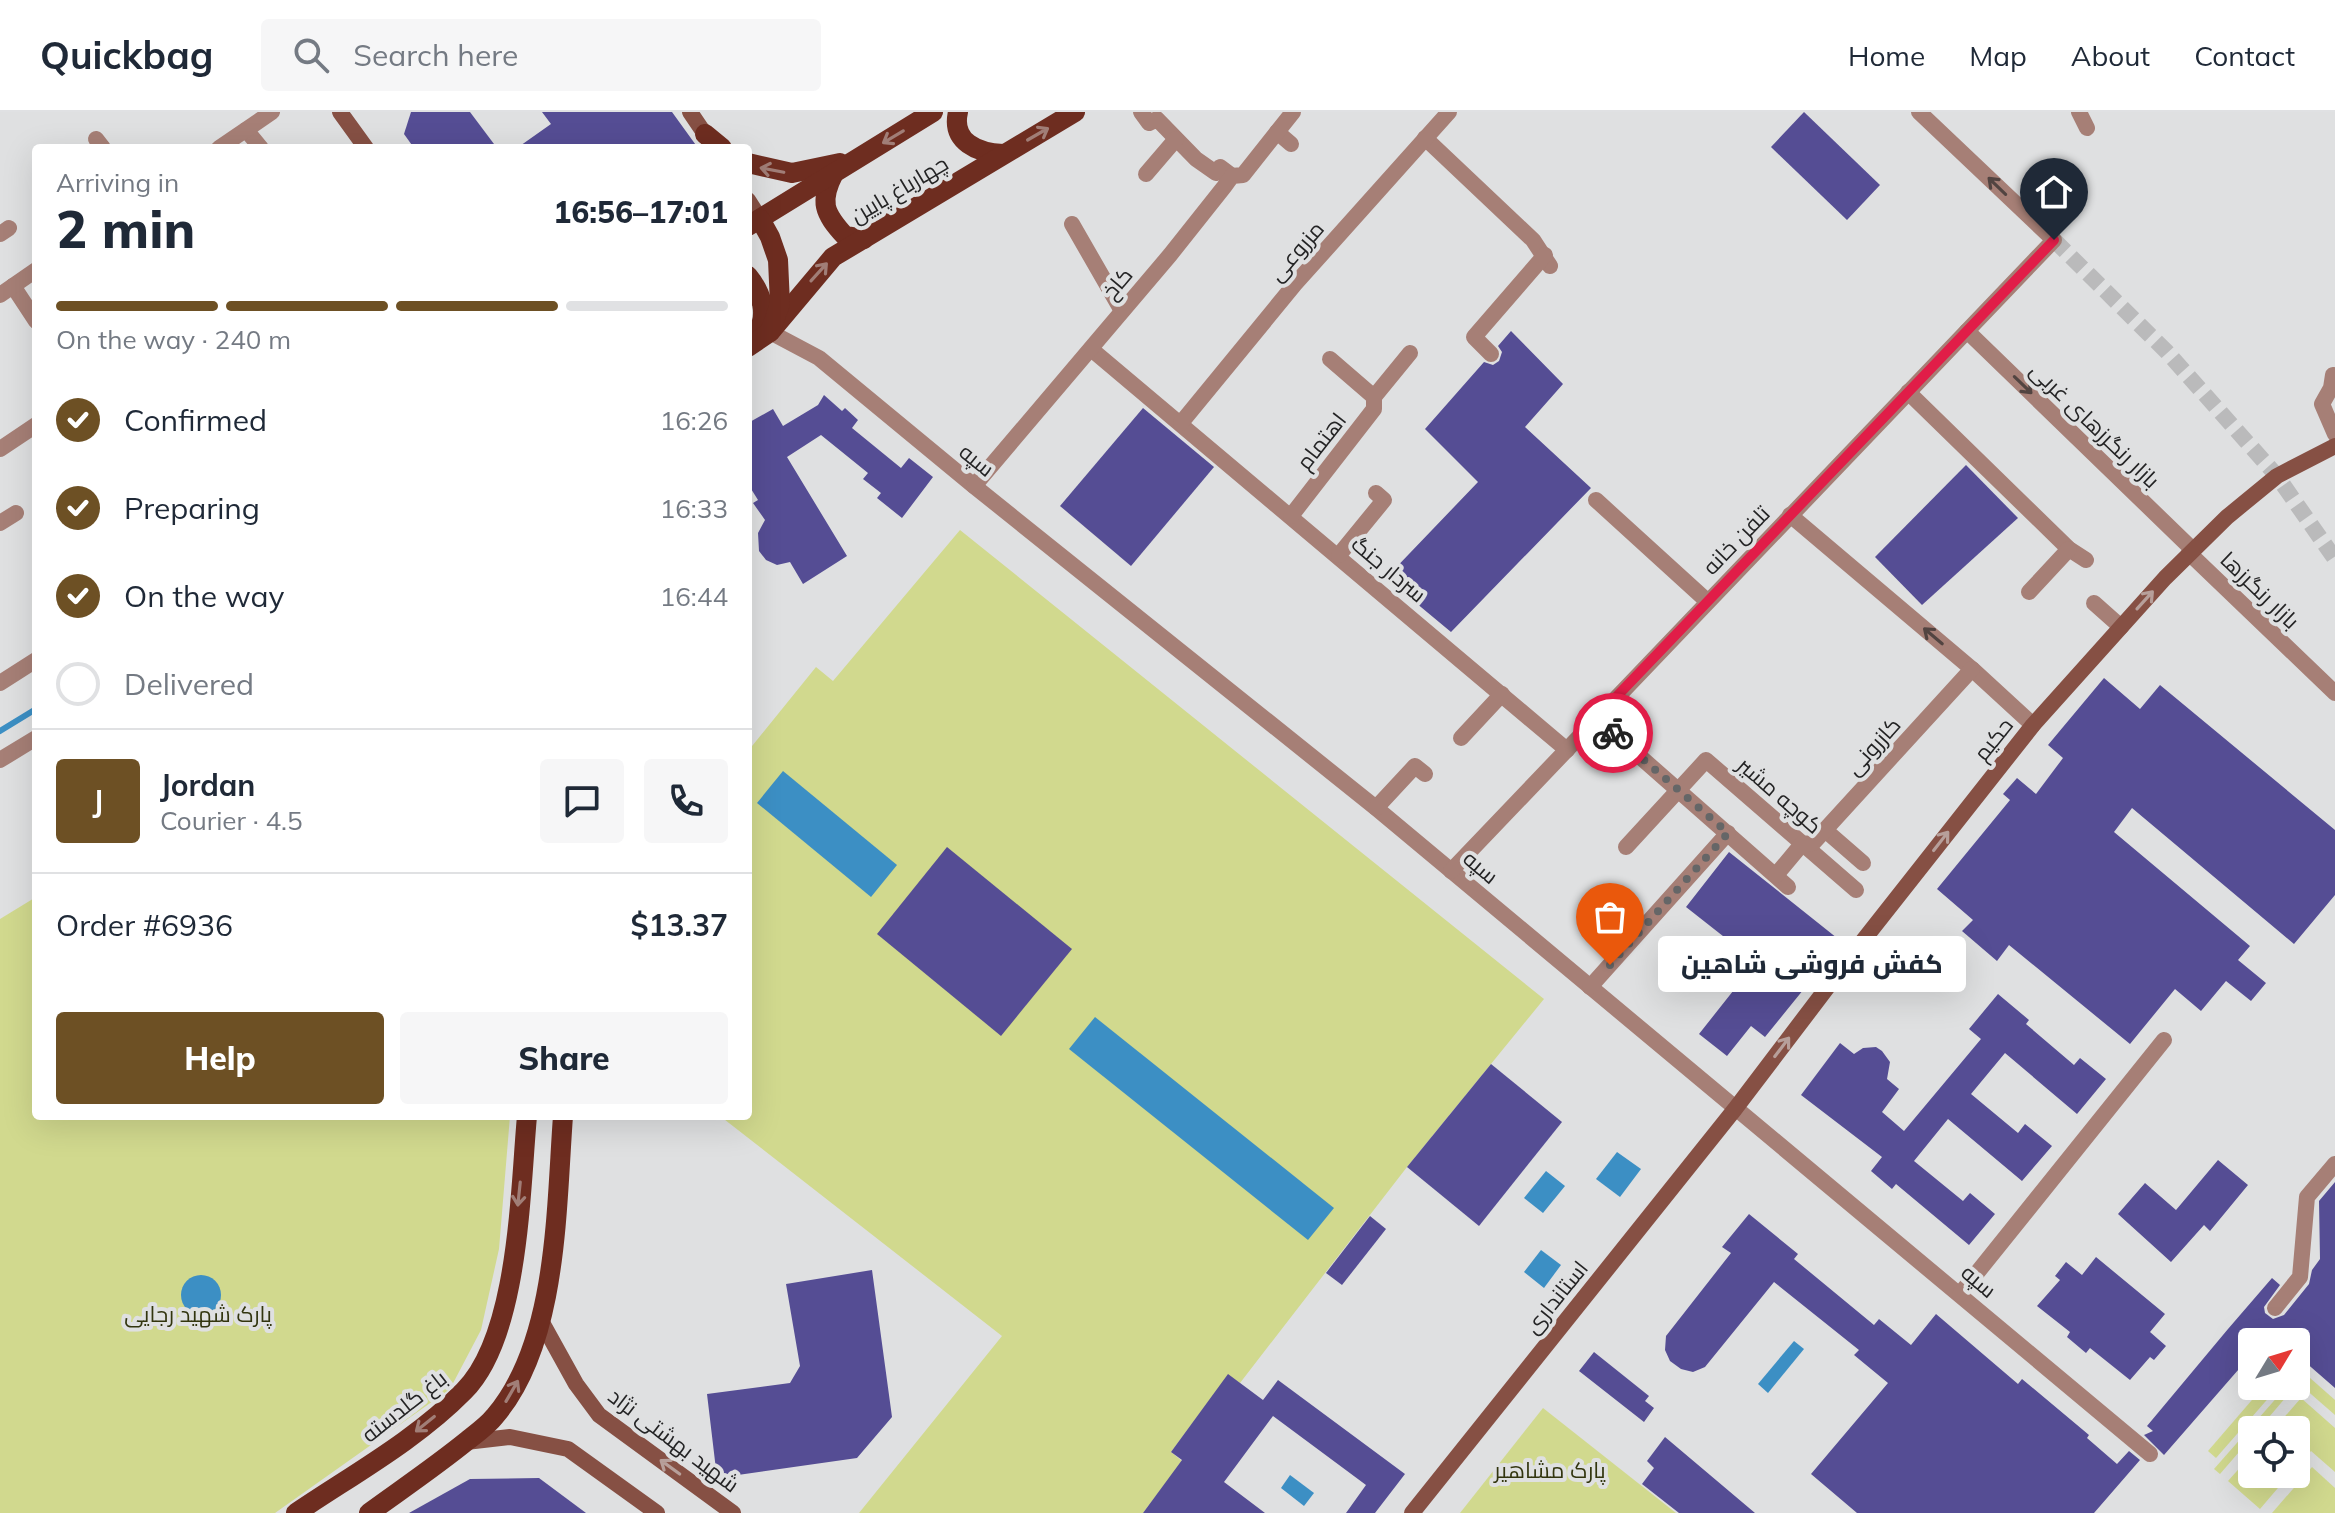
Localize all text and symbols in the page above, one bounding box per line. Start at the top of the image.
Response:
search box [261,19,821,91]
text: Quickbag [40,31,213,79]
icon: search [289,33,333,77]
text: Search here [353,36,518,74]
text: Home [1848,38,1925,73]
text: Map [1969,38,2027,73]
text: About [2071,38,2150,73]
text: Contact [2194,38,2295,73]
one-way arrow [1027,125,1050,141]
one-way arrow [882,129,905,145]
street label: چهارباغ پایین [845,149,954,230]
pin [2020,158,2088,240]
one-way arrow [760,161,785,176]
text: Arriving in [56,166,179,199]
icon: home [2032,170,2076,214]
one-way arrow [1987,177,2007,196]
text: 16:56–17:01 [553,193,728,231]
text: 2 min [56,196,195,261]
street label: مزروعی [1262,215,1330,287]
street label: کاخ [1096,261,1139,305]
one-way arrow [810,262,828,282]
text: On the way · 240 m [56,323,291,356]
street label: بازار رنگرزهای غربی [2024,356,2166,494]
one-way arrow [2013,375,2032,394]
icon: check [56,398,100,442]
text: Confirmed [124,401,267,439]
text: 16:26 [660,404,728,437]
street label: اهتمام [1290,407,1354,476]
street label: سپه [954,437,1000,483]
icon: check [56,486,100,530]
text: Preparing [124,489,260,527]
text: 16:33 [660,492,728,525]
street label: تلفن خانه [1696,500,1776,580]
street label: سردار جنگ [1346,530,1432,608]
street label: بازار رنگرزها [2215,545,2305,635]
icon: check [56,574,100,618]
text: On the way [124,577,284,615]
text: 16:44 [660,580,728,613]
one-way arrow [2136,590,2155,610]
one-way arrow [1923,627,1943,645]
text: Delivered [124,665,254,703]
courier [1573,693,1653,773]
icon: bike [1591,711,1635,755]
street label: کازرونی [1839,711,1907,781]
street label: حکیم [1967,712,2020,768]
street label: كوچه مشير [1730,749,1828,840]
button: chat [540,759,624,843]
button: phone [644,759,728,843]
text: Jordan [160,766,255,804]
text: J [93,782,103,820]
text: Courier · 4.5 [160,804,303,837]
one-way arrow [1932,831,1950,852]
street label: سپه [1458,844,1504,890]
pin [1576,883,1644,965]
icon: bag [1588,895,1632,939]
text: Order #6936 [56,906,233,944]
text: $13.37 [631,906,728,944]
callout: کفش فروشی شاهین [1658,937,1966,993]
text: کفش فروشی شاهین [1681,947,1943,980]
button: Help [56,1012,384,1104]
button: Share [400,1012,728,1104]
one-way arrow [1774,1037,1791,1058]
one-way arrow [512,1180,527,1207]
street label: استانداری [1518,1255,1594,1339]
street label: سپه [1956,1258,2002,1304]
park label: پارک شهید رجایی [124,1300,272,1329]
north arrow [2238,1328,2310,1400]
map controls [2238,1328,2310,1488]
street label: باغ گلدسته [356,1364,453,1449]
one-way arrow [504,1380,520,1403]
street label: شهید بهشتی نژاد [603,1382,745,1498]
one-way arrow [415,1415,436,1433]
button: locate [2238,1416,2310,1488]
park label: پارک مشاهیر [1492,1456,1606,1485]
one-way arrow [659,1459,681,1475]

